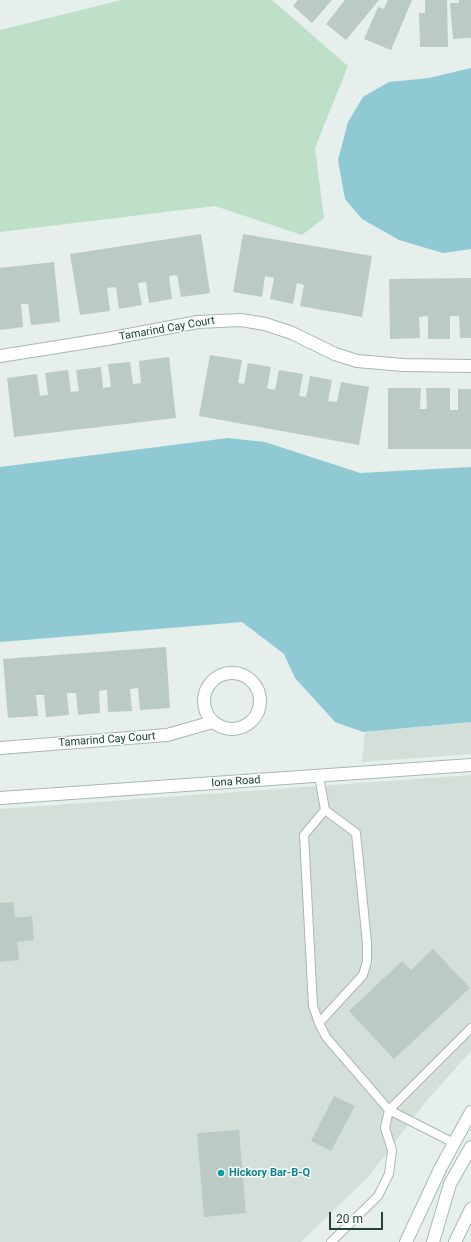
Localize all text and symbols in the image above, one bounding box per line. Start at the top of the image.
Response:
street label: Tamarind Cay Court [118,314,216,344]
street label: Tamarind Cay Court [58,730,156,750]
street label: Iona Road [211,774,261,790]
place label: Hickory Bar-B-Q [229,1166,310,1180]
marker: Hickory Bar-B-Q [216,1168,226,1178]
scale bar [331,1204,385,1230]
text: 20 m [336,1212,363,1226]

